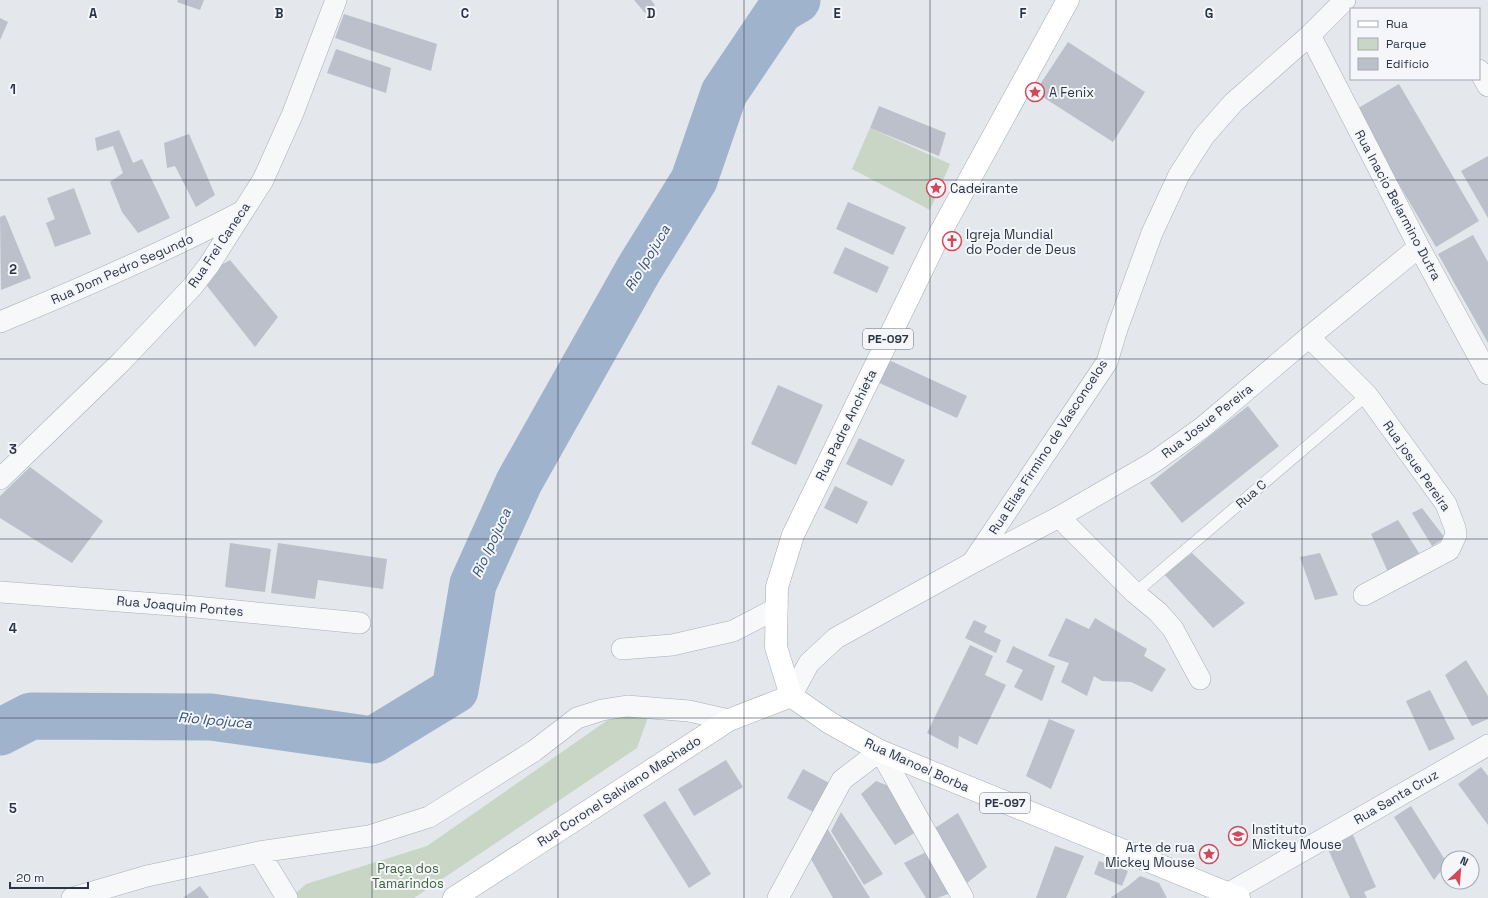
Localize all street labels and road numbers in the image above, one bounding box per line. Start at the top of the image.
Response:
street label: Rua Inacio Belarmino Dutra [1351,127,1445,284]
street label: Rua Frei Caneca [184,199,254,291]
street label: Rua Dom Pedro Segundo [48,230,196,308]
road number: PE-097 [863,329,913,349]
street label: Rua Elias Firmino de Vasconcelos [985,356,1111,538]
street label: Rua Padre Anchieta [812,366,881,483]
street label: Rua Josue Pereira [1158,380,1256,462]
street label: Rua josue Pereira [1379,417,1455,515]
street label: Rua C [1232,476,1270,512]
street label: Rua Joaquim Pontes [116,592,244,620]
street label: Rua Coronel Salviano Machado [534,732,704,850]
street label: Rua Manoel Borba [862,734,973,796]
street label: Rua Santa Cruz [1351,766,1442,828]
road number: PE-097 [980,793,1030,813]

